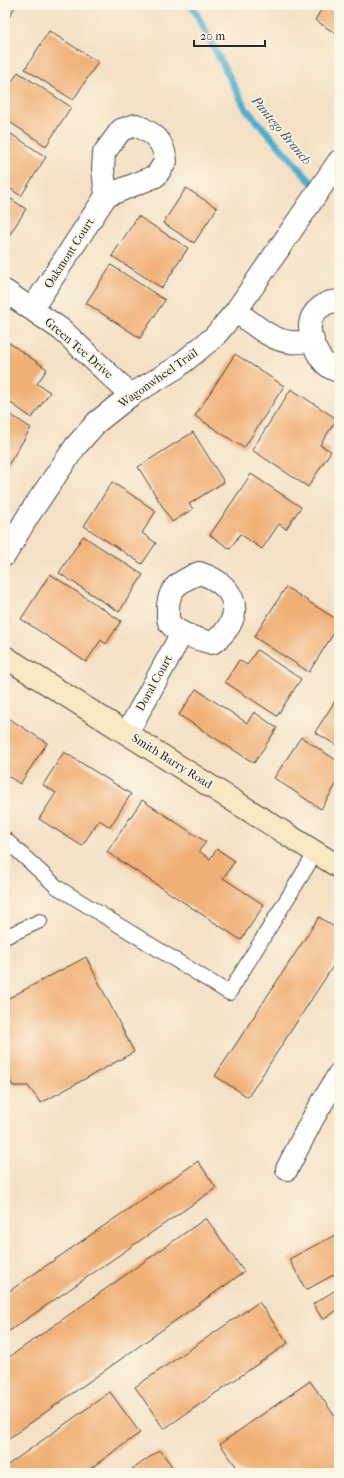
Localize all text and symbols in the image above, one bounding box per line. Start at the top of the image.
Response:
scale bar [194,22,265,48]
text: 20 m [200,29,225,43]
water label: Pantego Branch [248,92,315,168]
street label: Oakmont Court [41,215,97,291]
street label: Green Tee Drive [42,315,116,381]
street label: Wagonwheel Trail [115,345,201,411]
street label: Doral Court [133,652,175,714]
street label: Smith Barry Road [129,731,215,792]

